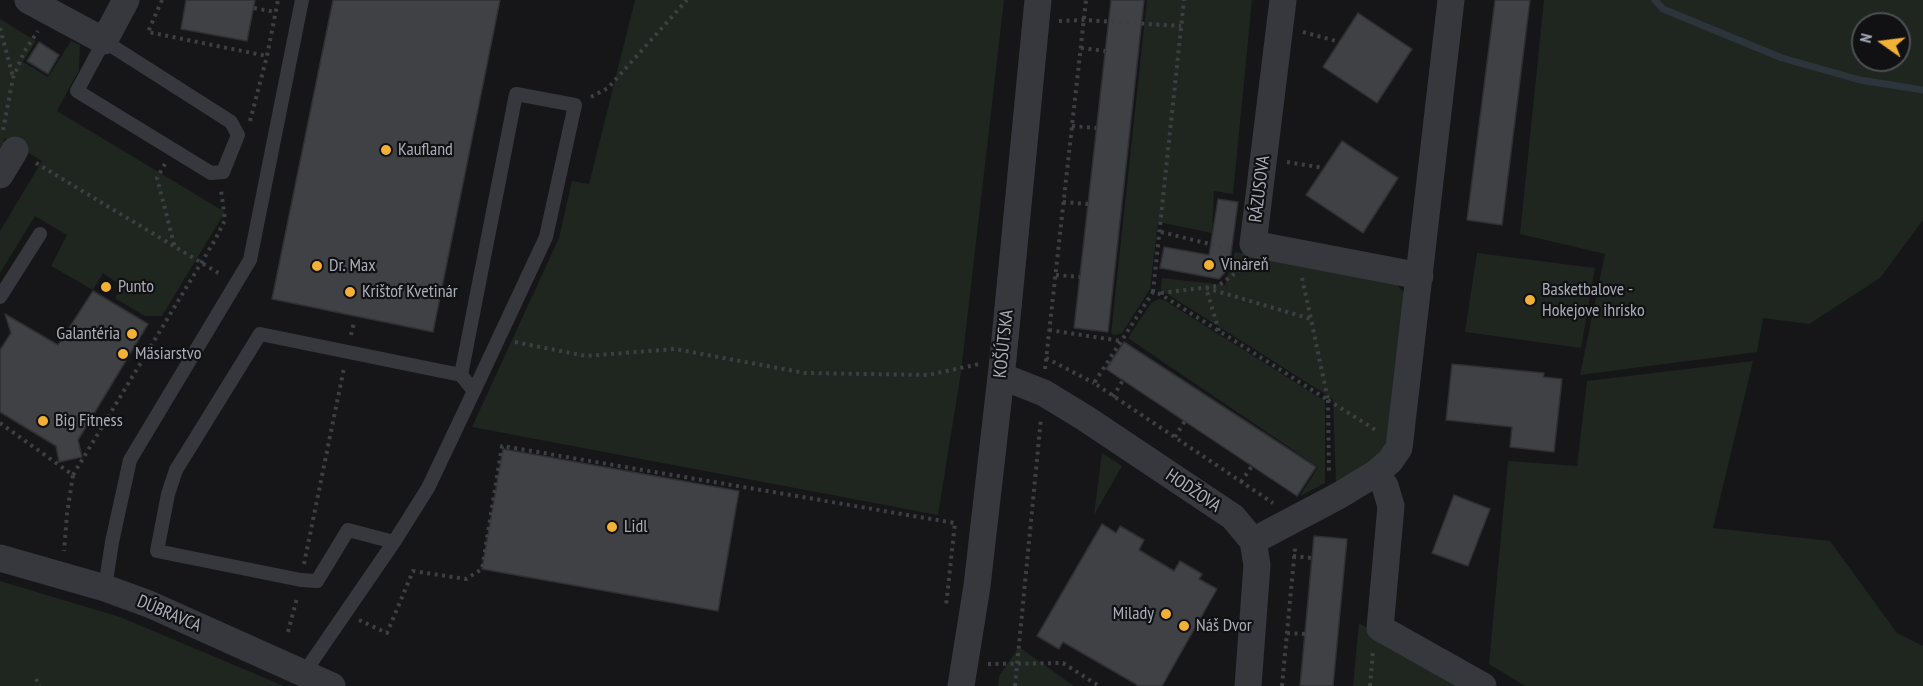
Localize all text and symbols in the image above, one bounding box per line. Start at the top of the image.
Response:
north arrow [1851,12,1911,72]
text: N [1855,32,1876,45]
place label: Kaufland [398,139,453,161]
marker: Kaufland [379,143,393,157]
street label: RÁZUSOVA [1245,154,1275,224]
place label: Vináreň [1221,254,1269,276]
place label: Dr. Max [329,255,376,277]
marker: Vináreň [1202,258,1216,272]
marker: Dr. Max [310,259,324,273]
place label: Punto [118,276,154,298]
place label: Basketbalove - Hokejove ihrisko [1542,279,1645,322]
marker: Punto [99,280,113,294]
place label: Krištof Kvetinár [362,281,458,303]
marker: Krištof Kvetinár [343,285,357,299]
marker: Basketbalove - Hokejove ihrisko [1523,293,1537,307]
street label: KOŠÚTSKA [990,309,1018,379]
place label: Galantéria [56,323,120,345]
marker: Galantéria [125,327,139,341]
place label: Mäsiarstvo [135,343,201,365]
marker: Mäsiarstvo [116,347,130,361]
place label: Big Fitness [55,410,123,432]
marker: Big Fitness [36,414,50,428]
street label: HODŽOVA [1161,465,1225,517]
place label: Lidl [624,516,647,538]
marker: Lidl [605,520,619,534]
street label: DÚBRAVCA [134,591,204,637]
place label: Milady [1113,603,1154,625]
marker: Milady [1159,607,1173,621]
place label: Náš Dvor [1196,615,1252,637]
marker: Náš Dvor [1177,619,1191,633]

